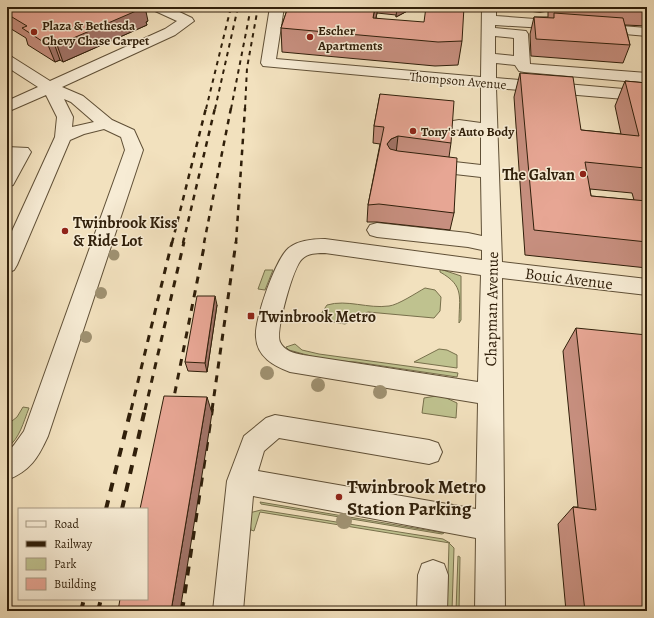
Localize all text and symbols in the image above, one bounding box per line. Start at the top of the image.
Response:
place label: Plaza & Bethesda Chevy Chase Carpet [42,17,150,49]
place label: Escher Apartments [317,22,383,54]
marker: Plaza & Bethesda Chevy Chase Carpet [29,27,39,37]
marker: Escher Apartments [305,32,315,42]
street label: Thompson Avenue [409,68,507,93]
place label: Tony's Auto Body [421,123,515,140]
marker: Tony's Auto Body [408,126,418,136]
place label: The Galvan [502,164,575,186]
marker: The Galvan [578,169,588,179]
place label: Twinbrook Kiss & Ride Lot [73,212,178,252]
marker: Twinbrook Kiss & Ride Lot [60,226,70,236]
street label: Chapman Avenue [480,251,504,367]
street label: Bouic Avenue [524,263,614,295]
place label: Twinbrook Metro [259,306,376,328]
marker: Twinbrook Metro [246,311,256,321]
place label: Twinbrook Metro Station Parking [347,474,486,522]
marker: Twinbrook Metro Station Parking [334,492,344,502]
legend [18,508,148,600]
text: Road [54,516,80,532]
text: Railway [54,536,93,552]
text: Park [54,556,77,572]
text: Building [54,576,96,592]

